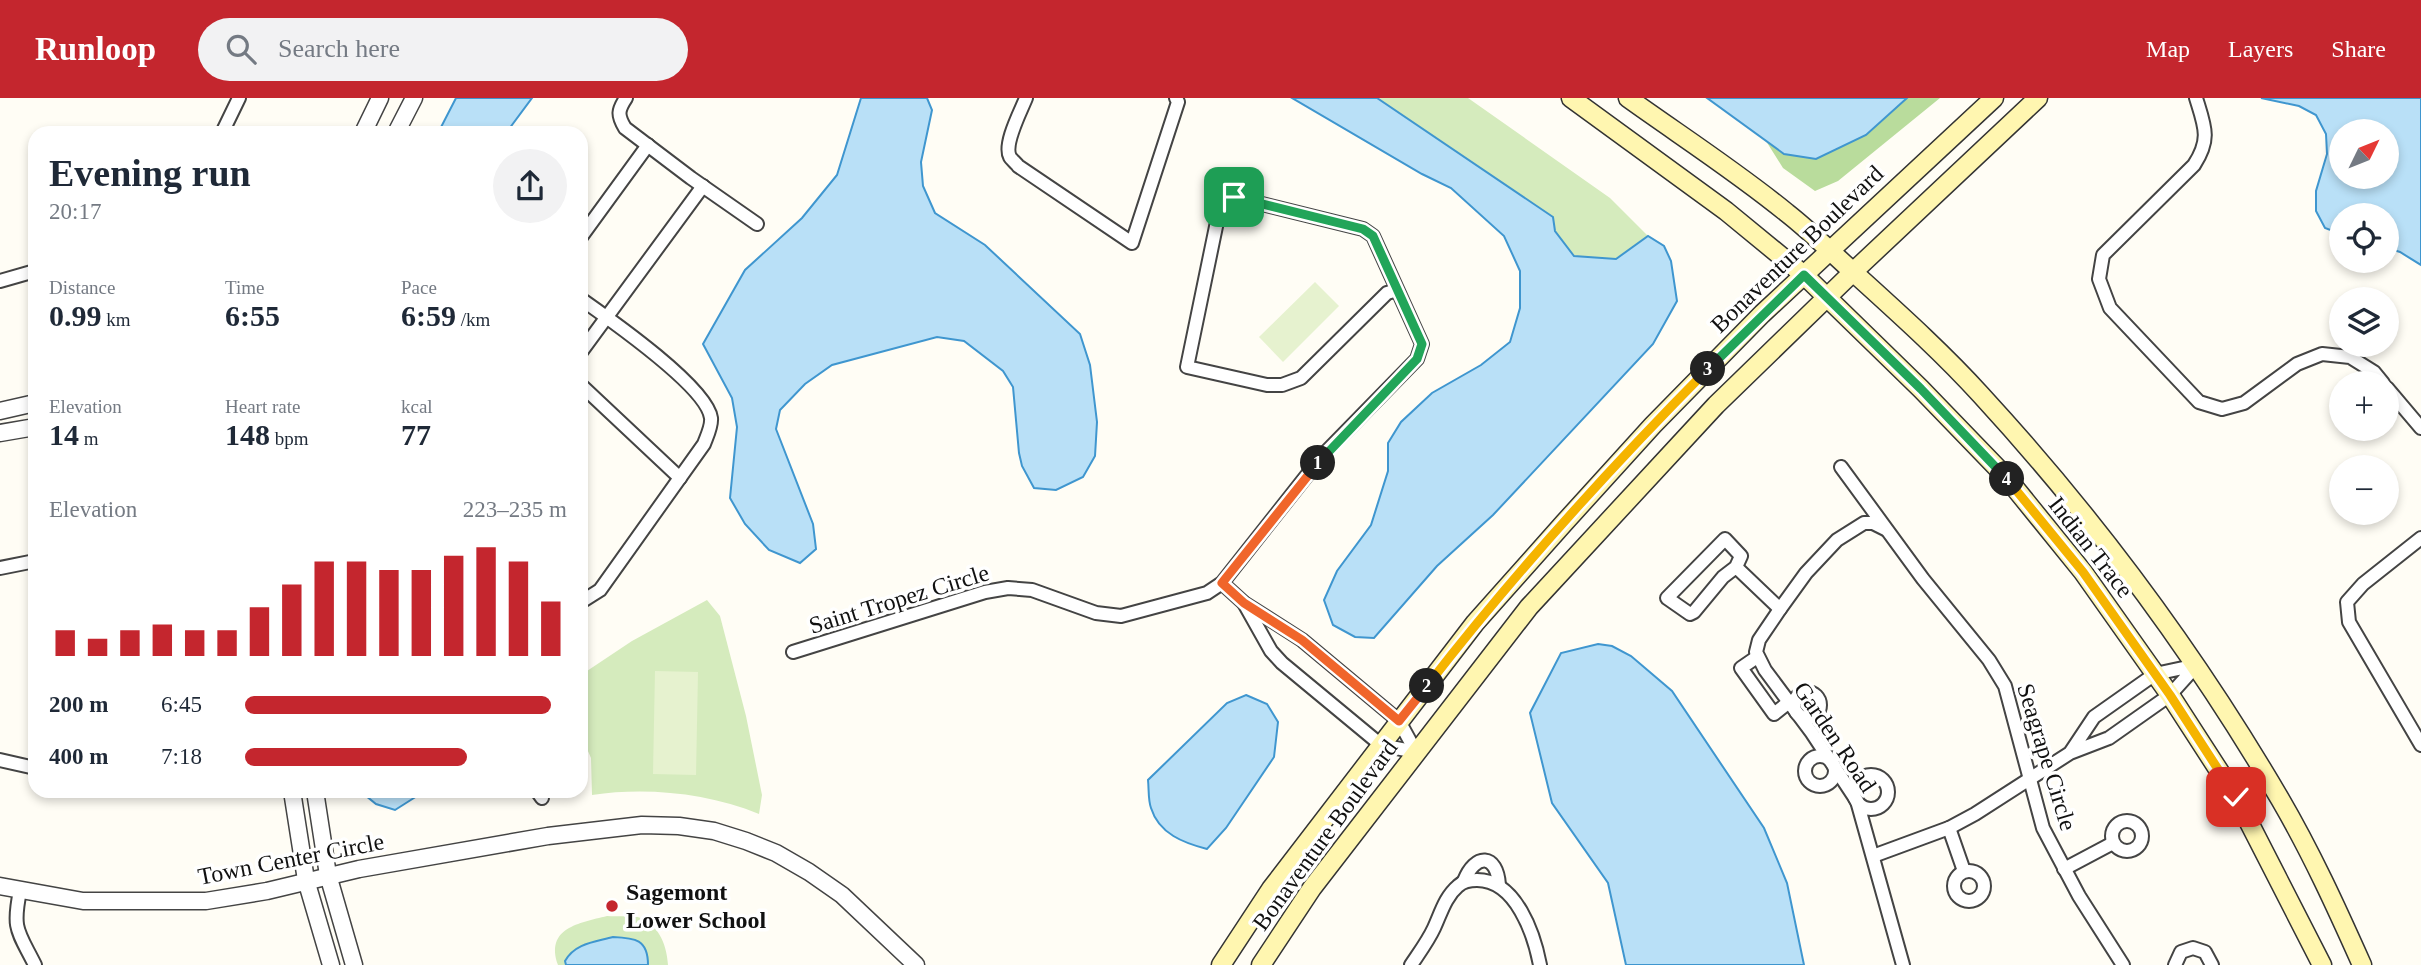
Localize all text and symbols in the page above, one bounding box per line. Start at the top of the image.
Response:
search box [198,18,688,81]
icon: search [222,30,260,68]
text: Runloop [35,31,156,67]
text: Search here [278,34,400,63]
text: Map [2146,36,2190,62]
text: Layers [2228,36,2293,62]
text: Share [2331,36,2386,62]
north arrow [2329,119,2399,189]
map controls [2329,119,2399,525]
button: share [493,149,567,223]
text: Evening run [49,152,251,194]
street label: Bonaventure Boulevard [1706,160,1888,338]
pin [1204,167,1264,227]
icon: arrive [1215,178,1253,216]
text: 20:17 [49,199,101,224]
button: locate [2329,203,2399,273]
text: Distance [49,277,115,298]
text: Time [225,277,264,298]
text: Pace [401,277,437,298]
button: layers [2329,287,2399,357]
text: 0.99 [49,299,102,332]
text: 6:55 [225,299,280,332]
text: 6:59 [401,299,456,332]
text: km [102,309,131,330]
text: /km [456,309,490,330]
pin: 3 [1690,352,1726,386]
text: 3 [1703,358,1712,379]
button: + [2329,371,2399,441]
text: Elevation [49,396,122,417]
text: Heart rate [225,396,300,417]
text: kcal [401,396,433,417]
text: 14 [49,418,79,451]
text: 148 [225,418,270,451]
text: 77 [401,418,431,451]
text: m [79,428,99,449]
text: bpm [270,428,309,449]
pin: 1 [1300,446,1336,480]
text: 1 [1313,452,1322,473]
button: − [2329,455,2399,525]
pin: 4 [1990,462,2024,496]
text: 4 [2002,468,2011,489]
street label: Indian Trace [2044,491,2138,603]
text: Elevation [49,497,137,522]
text: 223–235 m [463,497,567,522]
street label: Saint Tropez Circle [806,559,992,639]
pin: 2 [1410,668,1444,704]
text: 2 [1422,675,1431,696]
street label: Garden Road [1789,677,1881,797]
street label: Seagrape Circle [2012,680,2082,834]
text: 200 m [49,692,108,717]
text: 6:45 [161,692,202,717]
street label: Bonaventure Boulevard [1247,735,1403,935]
text: 400 m [49,744,108,769]
text: 7:18 [161,744,202,769]
pin [2206,767,2266,827]
icon: check [2217,778,2255,816]
street label: Town Center Circle [196,828,386,890]
place label: Sagemont Lower School [626,879,767,933]
marker: Sagemont Lower School [604,898,620,914]

